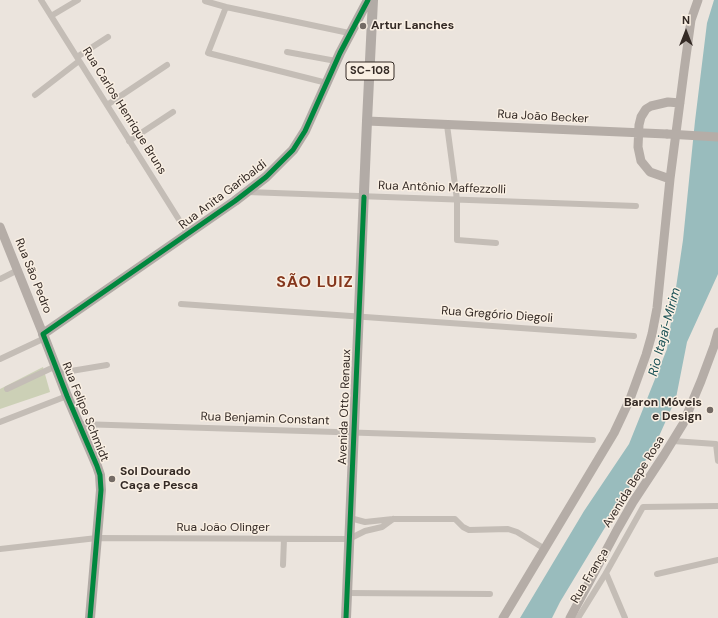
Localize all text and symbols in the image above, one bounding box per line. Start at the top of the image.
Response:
north arrow [666,12,706,52]
text: N [682,13,690,27]
place label: Artur Lanches [371,19,454,33]
marker: Artur Lanches [358,21,368,31]
street label: Rua Carlos Henrique Bruns [79,45,169,177]
road number: SC-108 [346,62,394,80]
street label: Rua João Becker [497,107,589,127]
street label: Rua Anita Garibaldi [176,157,270,233]
street label: Rua Antônio Maffezzolli [378,179,506,197]
street label: Rua São Pedro [11,236,55,316]
district label: SÃO LUIZ [276,273,354,293]
water label: Rio Itajaí-Mirim [646,286,684,378]
street label: Rua Gregório Diegoli [441,304,553,326]
street label: Avenida Otto Renaux [336,349,354,465]
street label: Rua Felipe Schmidt [58,360,112,464]
place label: Baron Móveis e Design [624,396,702,424]
marker: Baron Móveis e Design [705,405,715,415]
street label: Rua Benjamin Constant [200,410,330,428]
street label: Avenida Bepe Rosa [600,434,668,530]
place label: Sol Dourado Caça e Pesca [120,465,198,493]
marker: Sol Dourado Caça e Pesca [107,474,117,484]
street label: Rua João Olinger [176,521,270,535]
street label: Rua França [568,546,612,606]

